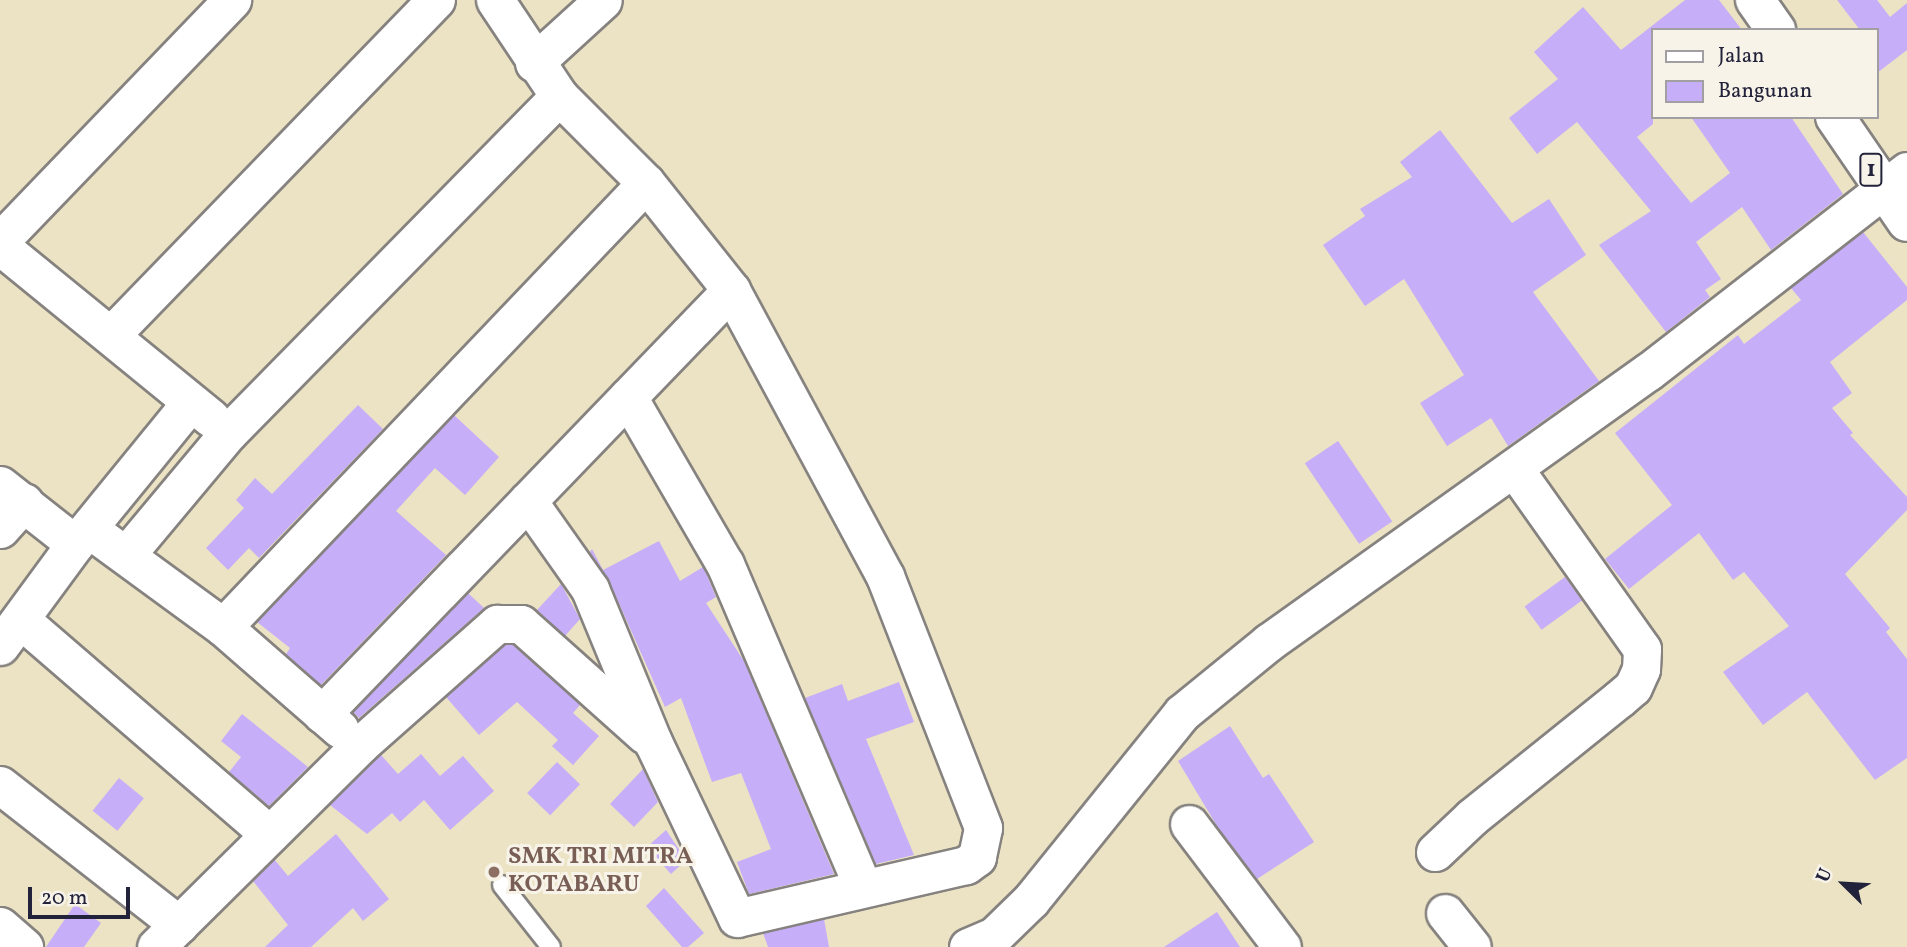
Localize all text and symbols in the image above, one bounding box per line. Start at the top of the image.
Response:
legend [1652,28,1879,119]
text: Jalan [1718,42,1765,71]
text: Bangunan [1718,77,1812,106]
road number: 1 [1859,150,1883,190]
place label: SMK TRI MITRA KOTABARU [508,844,693,900]
north arrow [1809,849,1879,919]
marker: SMK TRI MITRA KOTABARU [486,864,502,880]
text: U [1810,864,1839,887]
scale bar [32,874,133,918]
text: 20 m [41,884,87,913]

